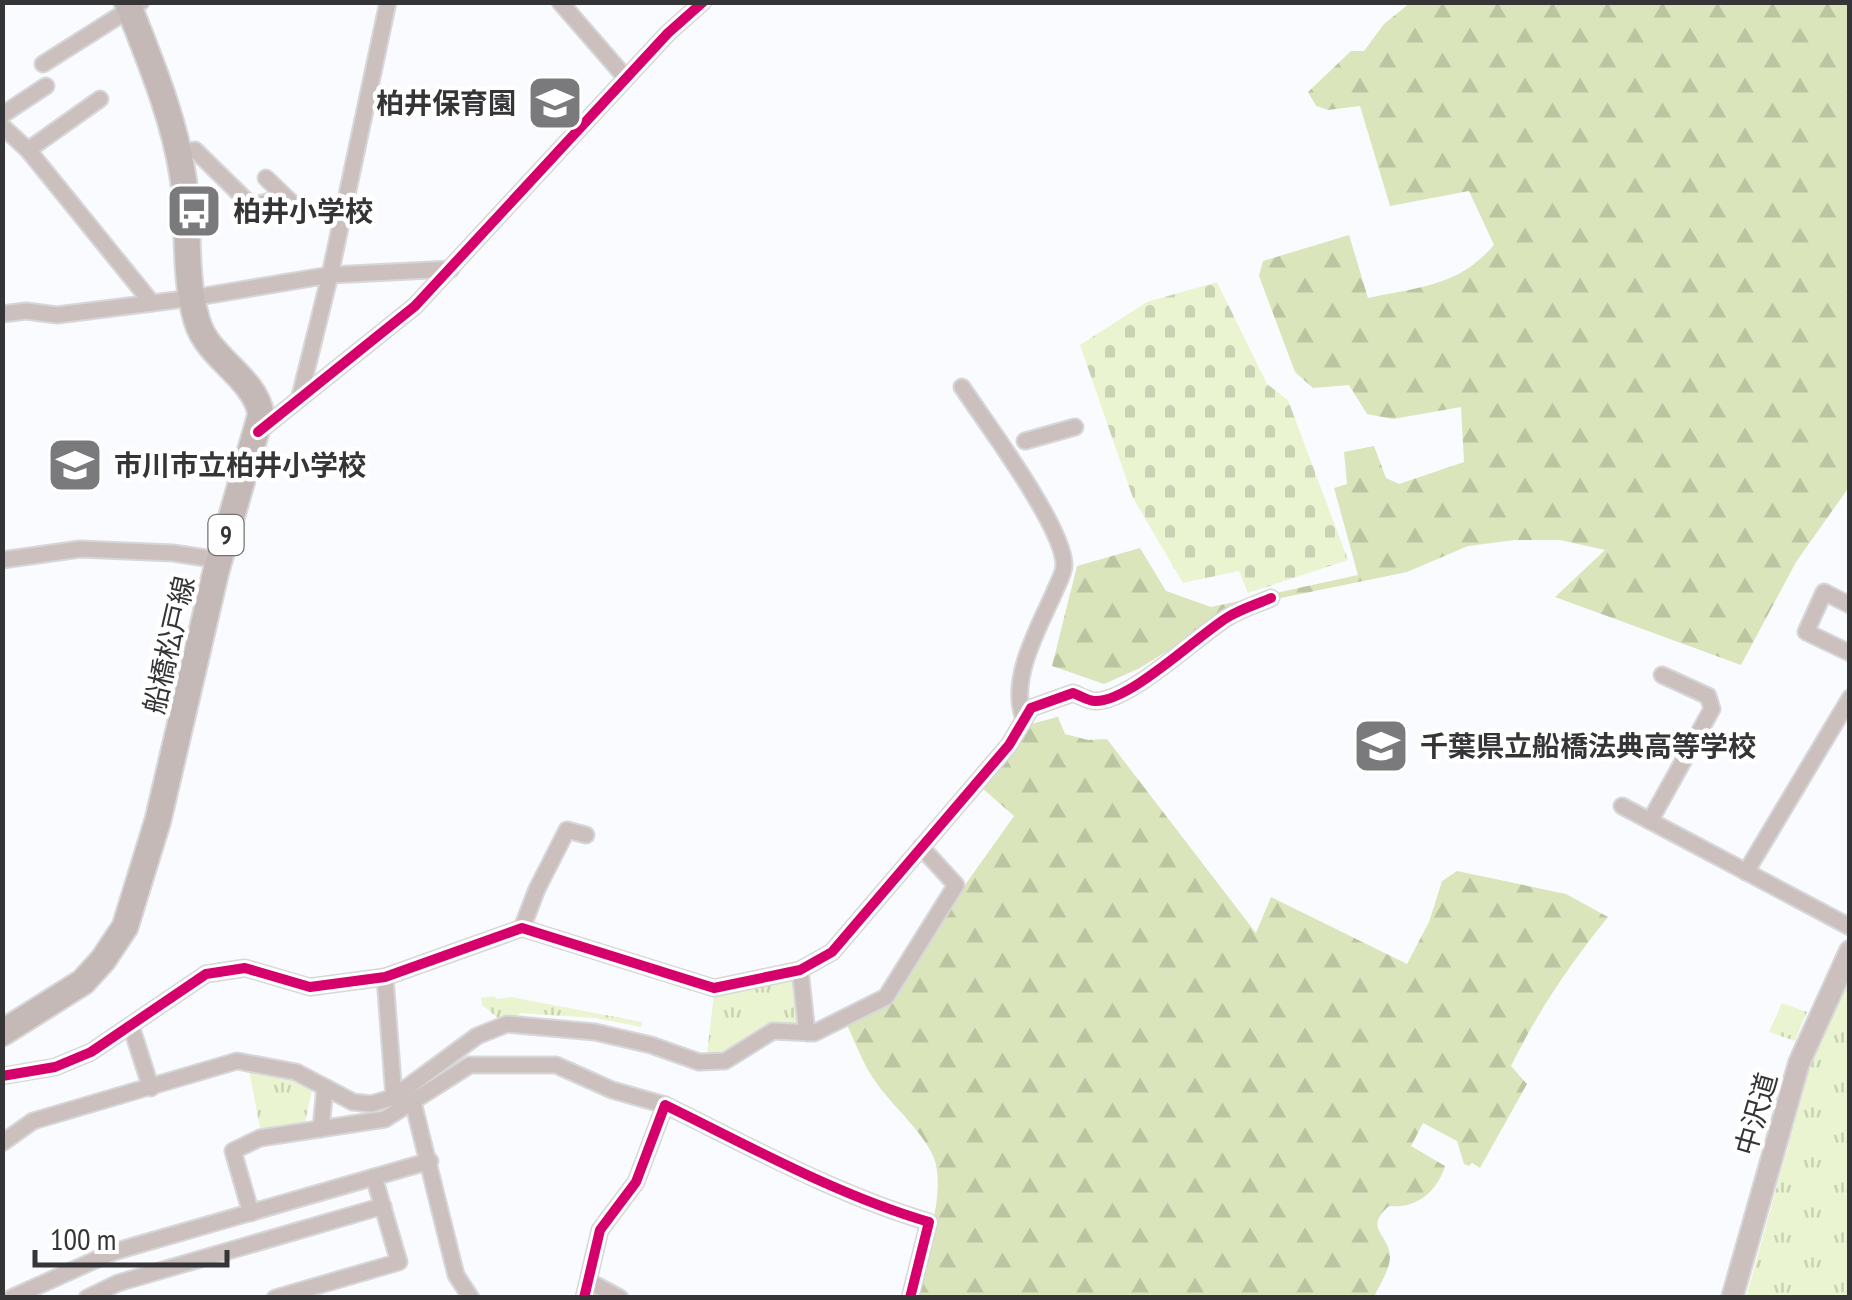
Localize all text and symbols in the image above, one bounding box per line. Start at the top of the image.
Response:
school or university icon: 柏井保育園 [525,73,585,133]
place label: 柏井保育園 [376,84,516,121]
bus stop icon: 柏井小学校 [164,181,224,241]
place label: 柏井小学校 [233,192,373,229]
school or university icon: 市川市立柏井小学校 [45,435,105,495]
place label: 市川市立柏井小学校 [114,446,366,483]
road number: 9 [208,515,244,555]
street label: 船橋松戸線 [135,573,202,717]
school or university icon: 千葉県立船橋法典高等学校 [1351,716,1411,776]
place label: 千葉県立船橋法典高等学校 [1420,727,1756,764]
street label: 中沢道 [1726,1068,1785,1159]
scale bar [35,1205,228,1267]
text: 100 m [50,1219,116,1258]

